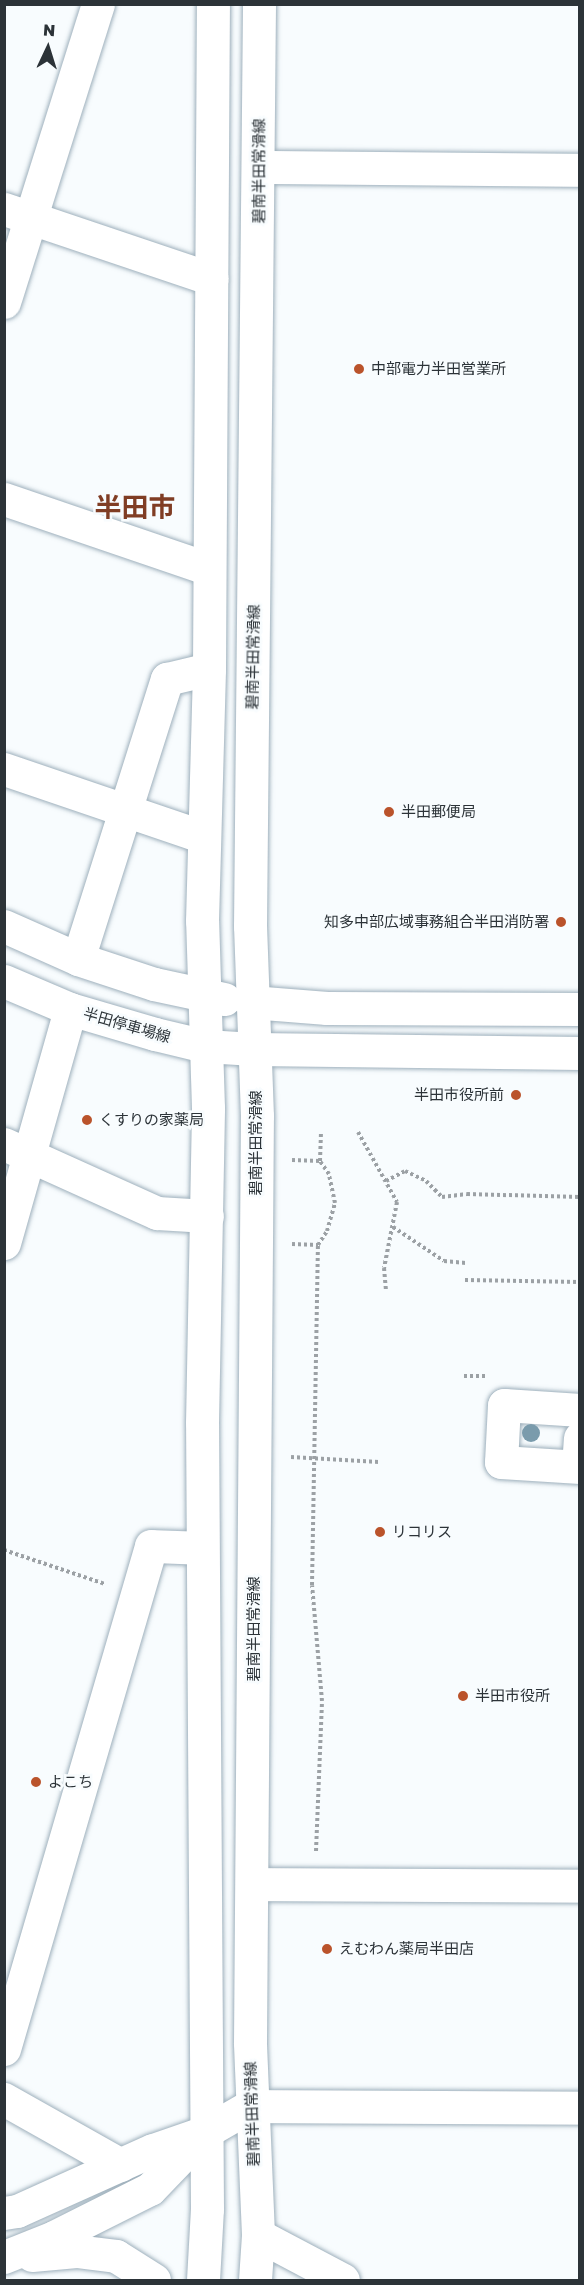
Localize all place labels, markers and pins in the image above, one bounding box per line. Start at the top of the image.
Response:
place label: 中部電力半田営業所 [371,360,506,378]
marker: 中部電力半田営業所 [352,362,366,376]
place label: 半田郵便局 [401,803,476,821]
marker: 半田郵便局 [382,805,396,819]
place label: 知多中部広域事務組合半田消防署 [324,913,549,931]
marker: 知多中部広域事務組合半田消防署 [554,915,568,929]
place label: 半田市役所前 [414,1086,504,1104]
marker: 半田市役所前 [509,1088,523,1102]
place label: くすりの家薬局 [99,1111,204,1129]
marker: くすりの家薬局 [80,1113,94,1127]
place label: リコリス [392,1523,452,1541]
marker: リコリス [373,1525,387,1539]
place label: 半田市役所 [475,1687,550,1705]
marker: 半田市役所 [456,1689,470,1703]
place label: よこち [48,1773,93,1791]
marker: よこち [29,1775,43,1789]
place label: えむわん薬局半田店 [339,1940,474,1958]
marker: えむわん薬局半田店 [320,1942,334,1956]

